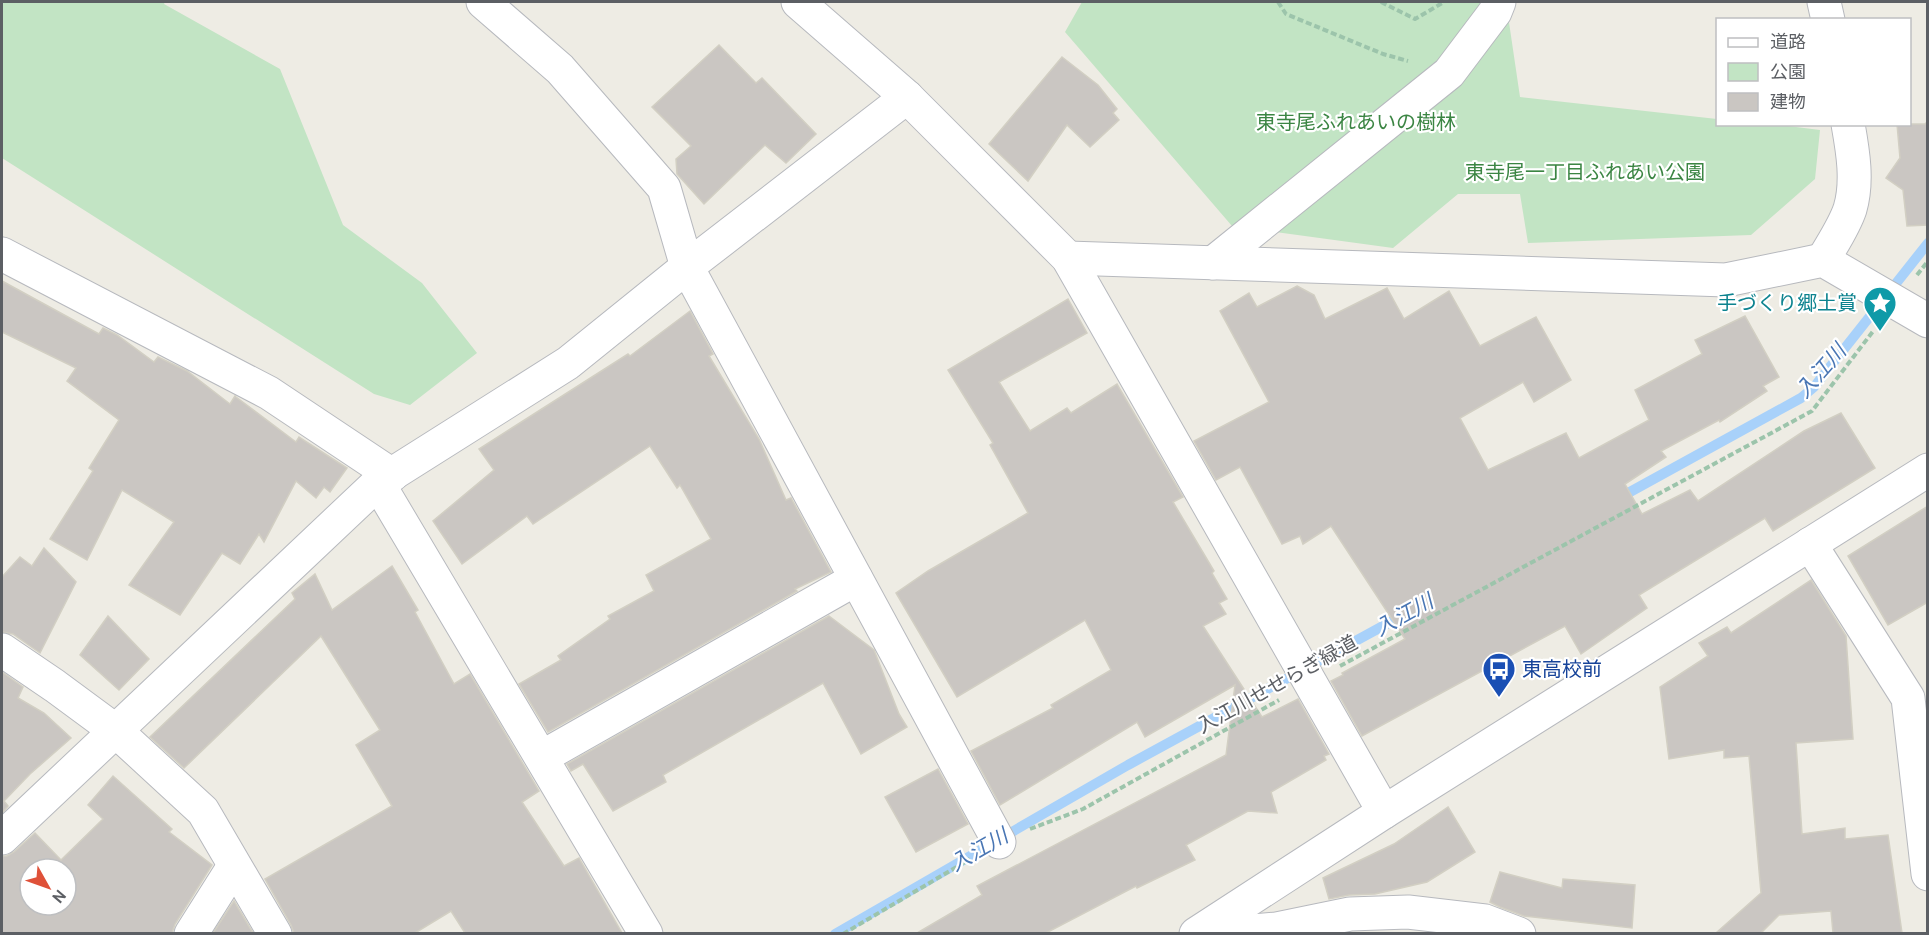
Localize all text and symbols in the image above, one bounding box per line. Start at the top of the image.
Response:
legend [1716,18,1911,126]
text: 道路 [1770,31,1806,53]
text: 公園 [1770,61,1806,83]
text: 建物 [1770,91,1806,113]
park label: 東寺尾ふれあいの樹林 [1256,110,1456,134]
park label: 東寺尾一丁目ふれあい公園 [1465,160,1705,184]
place icon: 手づくり郷土賞 [1862,285,1898,332]
place label: 手づくり郷土賞 [1717,291,1857,315]
water label: 入江川 [1791,337,1852,403]
water label: 入江川 [1370,587,1439,641]
street label: 入江川せせらぎ緑道 [1192,630,1362,738]
bus stop icon: 東高校前 [1481,651,1517,698]
place label: 東高校前 [1522,657,1602,681]
water label: 入江川 [945,822,1014,876]
north arrow [18,857,78,917]
text: N [48,886,70,907]

